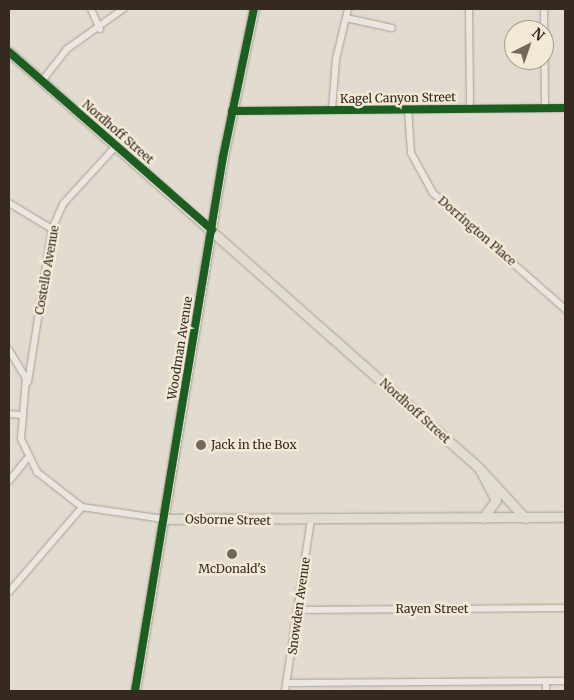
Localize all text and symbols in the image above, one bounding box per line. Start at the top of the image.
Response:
north arrow [504,20,554,70]
text: N [528,24,548,45]
street label: Kagel Canyon Street [340,90,456,106]
street label: Nordhoff Street [79,97,157,167]
street label: Dorrington Place [435,193,519,269]
street label: Costello Avenue [32,224,62,316]
street label: Woodman Avenue [165,295,195,401]
street label: Nordhoff Street [377,376,453,446]
place label: Jack in the Box [211,438,297,452]
marker: Jack in the Box [195,439,207,451]
street label: Osborne Street [185,512,271,528]
marker: McDonald's [226,548,238,560]
street label: Snowden Avenue [285,556,313,656]
place label: McDonald's [198,562,266,576]
street label: Rayen Street [396,602,468,616]

